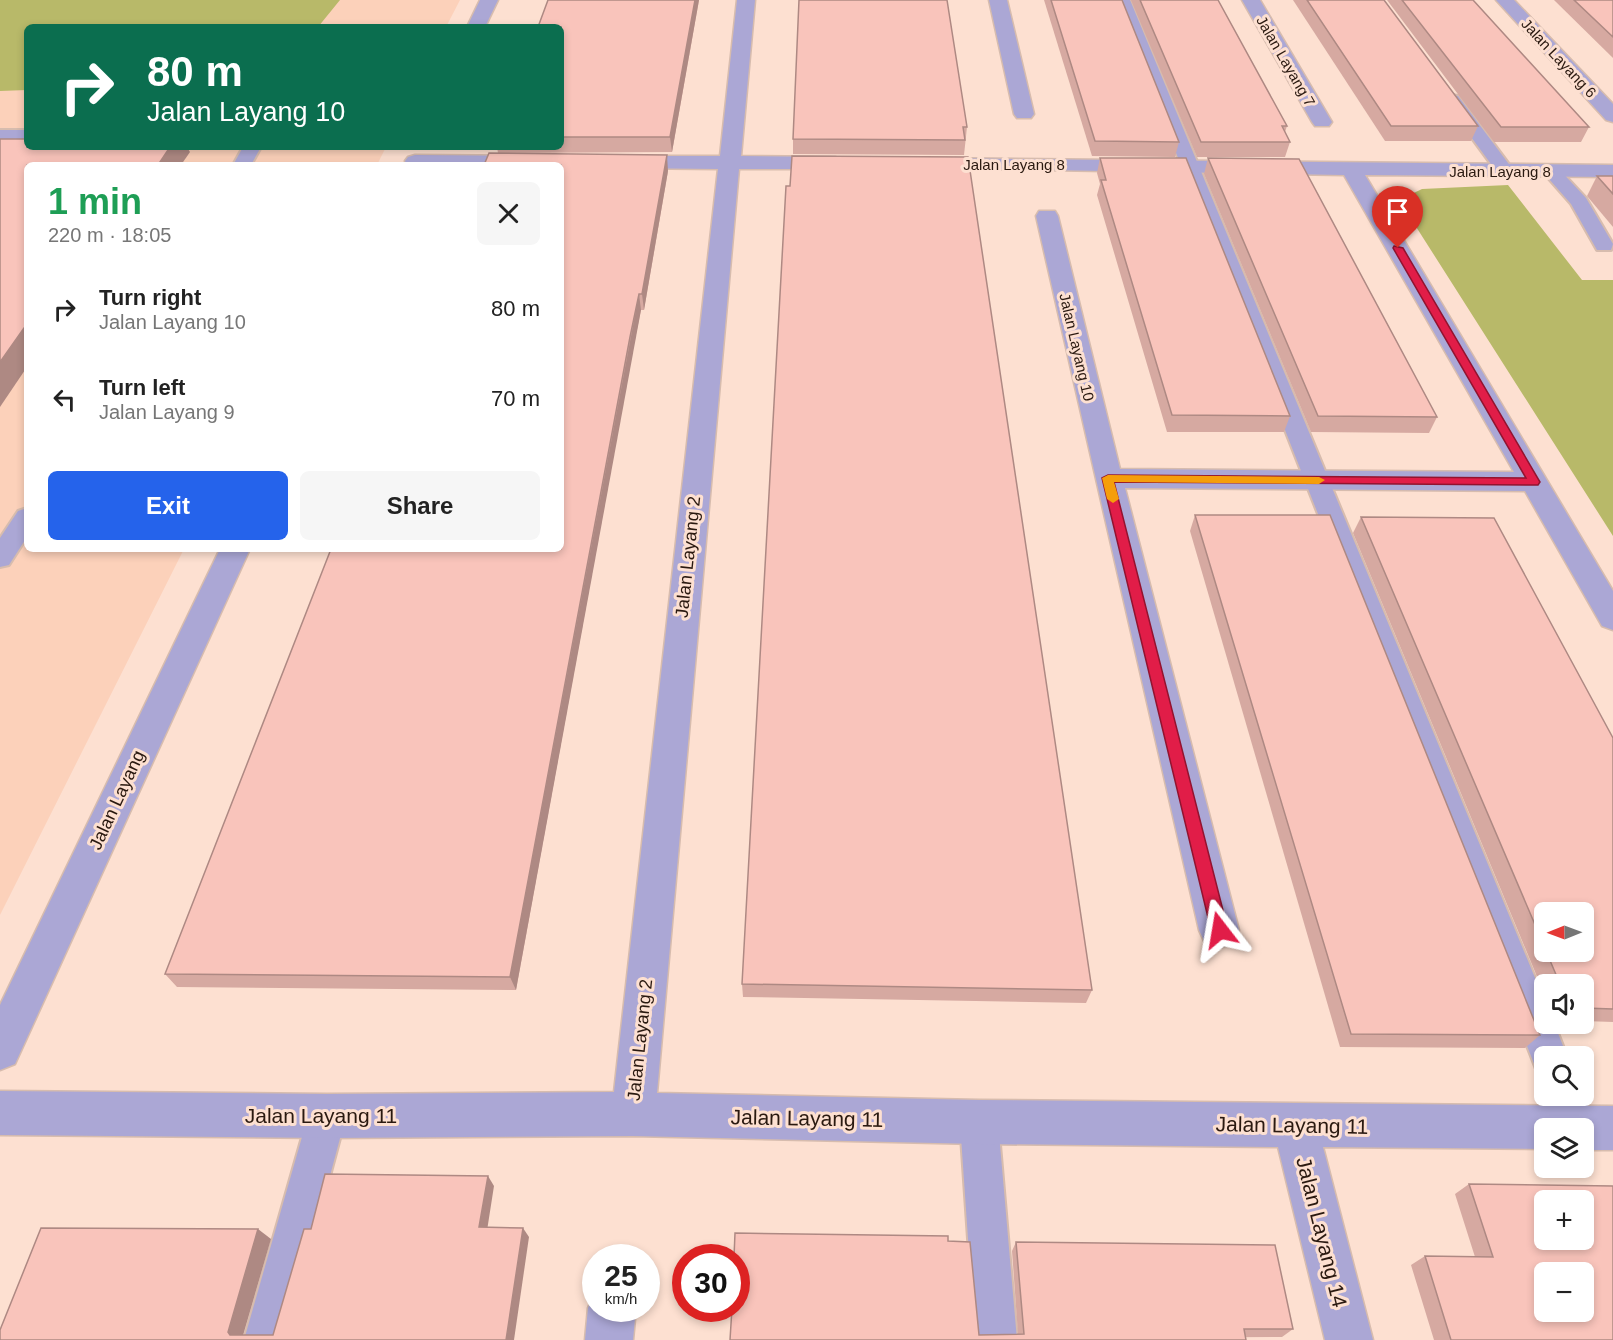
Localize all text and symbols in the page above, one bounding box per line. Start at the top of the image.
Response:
street label: Jalan Layang 7 [1253,13,1319,109]
street label: Jalan Layang 6 [1518,15,1600,101]
icon: right [48,48,126,126]
text: 80 m [147,48,243,95]
text: Jalan Layang 10 [147,97,345,127]
street label: Jalan Layang 8 [963,156,1065,173]
street label: Jalan Layang 8 [1449,163,1551,180]
text: 1 min [48,181,142,222]
button: close [477,182,540,245]
pin [1372,186,1423,248]
icon: arrive [1381,195,1414,228]
text: 220 m · 18:05 [48,224,171,246]
text: Turn right [99,285,201,310]
street label: Jalan Layang 10 [1056,291,1098,403]
icon: right [48,293,81,326]
text: 80 m [491,296,540,321]
text: Jalan Layang 10 [99,311,246,333]
text: Turn left [99,375,185,400]
icon: left [48,383,81,416]
text: 70 m [491,386,540,411]
text: Jalan Layang 9 [99,401,235,423]
button: Exit [48,471,288,540]
button: Share [300,471,540,540]
street label: Jalan Layang 2 [672,495,704,619]
street label: Jalan Layang [85,747,149,853]
position arrow [1188,898,1252,962]
north arrow [1534,902,1594,962]
map controls [1534,902,1594,1322]
button: sound [1534,974,1594,1034]
street label: Jalan Layang 2 [624,978,656,1102]
button: search [1534,1046,1594,1106]
street label: Jalan Layang 11 [245,1104,397,1127]
street label: Jalan Layang 11 [731,1105,883,1131]
street label: Jalan Layang 11 [1216,1112,1368,1138]
button: layers [1534,1118,1594,1178]
street label: Jalan Layang 14 [1292,1154,1352,1310]
button: + [1534,1190,1594,1250]
speed limit sign: 30 [672,1244,750,1322]
text: 25 [604,1259,638,1292]
button: − [1534,1262,1594,1322]
text: km/h [605,1290,637,1307]

